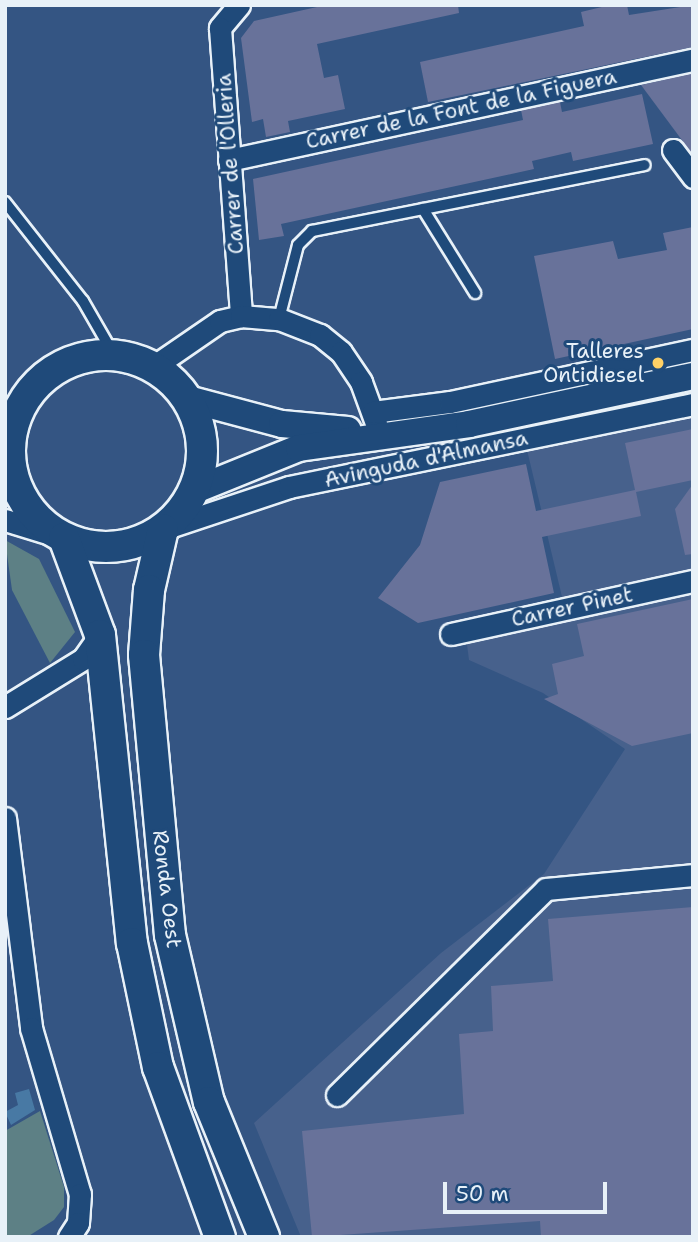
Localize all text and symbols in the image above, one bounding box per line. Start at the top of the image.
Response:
street label: Carrer de la Font de la Figuera [303,64,619,154]
street label: Carrer de l'Olleria [211,73,249,255]
place label: Talleres Ontidiesel [543,338,644,388]
marker: Talleres Ontidiesel [650,355,666,371]
street label: Avinguda d'Almansa [322,425,530,493]
street label: Carrer Pinet [509,582,635,632]
street label: Ronda Oest [147,829,187,949]
scale bar [446,1168,610,1212]
text: 50 m [456,1180,509,1208]

